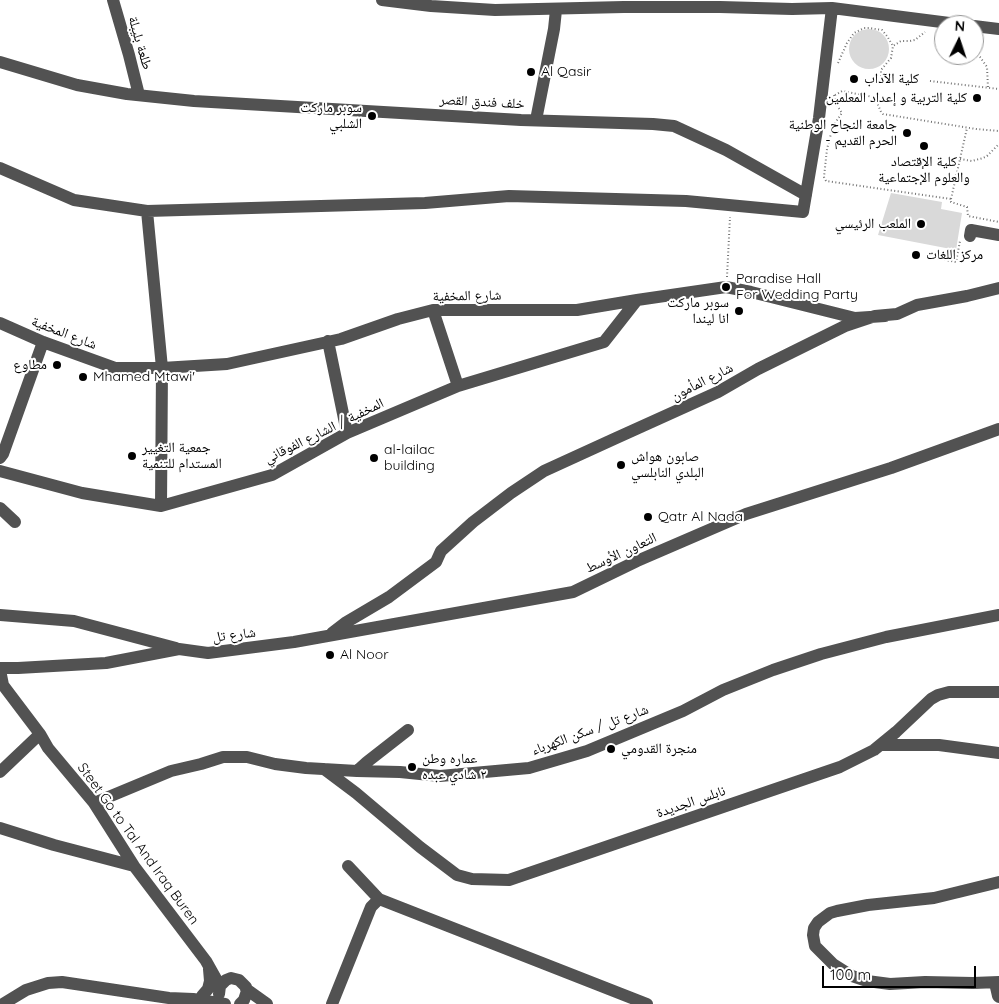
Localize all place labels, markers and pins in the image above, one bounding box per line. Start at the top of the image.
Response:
place label: Al Qasir [541,64,591,80]
marker: Al Qasir [525,66,537,78]
place label: كلية الآداب [864,71,919,87]
marker: كلية الآداب [848,73,860,85]
place label: كلية التربية و إعداد المعلمين [826,90,967,106]
marker: كلية التربية و إعداد المعلمين [971,92,983,104]
place label: سوبر ماركت الشلبي [300,100,362,132]
marker: سوبر ماركت الشلبي [366,110,378,122]
place label: جامعة النجاح الوطنية - الحرم القديم [789,117,897,150]
marker: جامعة النجاح الوطنية - الحرم القديم [901,127,913,139]
marker: كلية الإقتصاد والعلوم الإجتماعية [918,140,930,152]
place label: كلية الإقتصاد والعلوم الإجتماعية [878,154,970,186]
place label: الملعب الرئيسي [835,216,911,232]
marker: الملعب الرئيسي [915,218,927,230]
place label: مركز اللغات [926,247,983,263]
marker: مركز اللغات [910,249,922,261]
place label: Paradise Hall For Wedding Party [736,271,858,304]
marker: Paradise Hall For Wedding Party [720,281,732,293]
place label: سوبر ماركت انا ليندا [667,295,729,328]
marker: سوبر ماركت انا ليندا [733,305,745,317]
place label: مطاوع [13,357,47,373]
marker: مطاوع [51,359,63,371]
place label: Mhamed Mtawi' [93,369,195,385]
marker: Mhamed Mtawi' [77,371,89,383]
place label: جمعية التغيير المستدام للتنمية [142,440,222,472]
place label: al-lailac building [384,442,435,474]
place label: صابون هواش البلدي النابلسي [631,449,704,482]
marker: جمعية التغيير المستدام للتنمية [126,450,138,462]
marker: al-lailac building [368,452,380,464]
marker: صابون هواش البلدي النابلسي [615,459,627,471]
place label: Qatr Al Nada [658,509,743,525]
marker: Qatr Al Nada [642,511,654,523]
place label: Al Noor [340,647,389,663]
marker: Al Noor [324,649,336,661]
place label: منجرة القدومي [621,741,697,757]
marker: منجرة القدومي [605,743,617,755]
place label: عماره وطن ٢ شادي عبده [422,751,487,784]
marker: عماره وطن ٢ شادي عبده [406,761,418,773]

